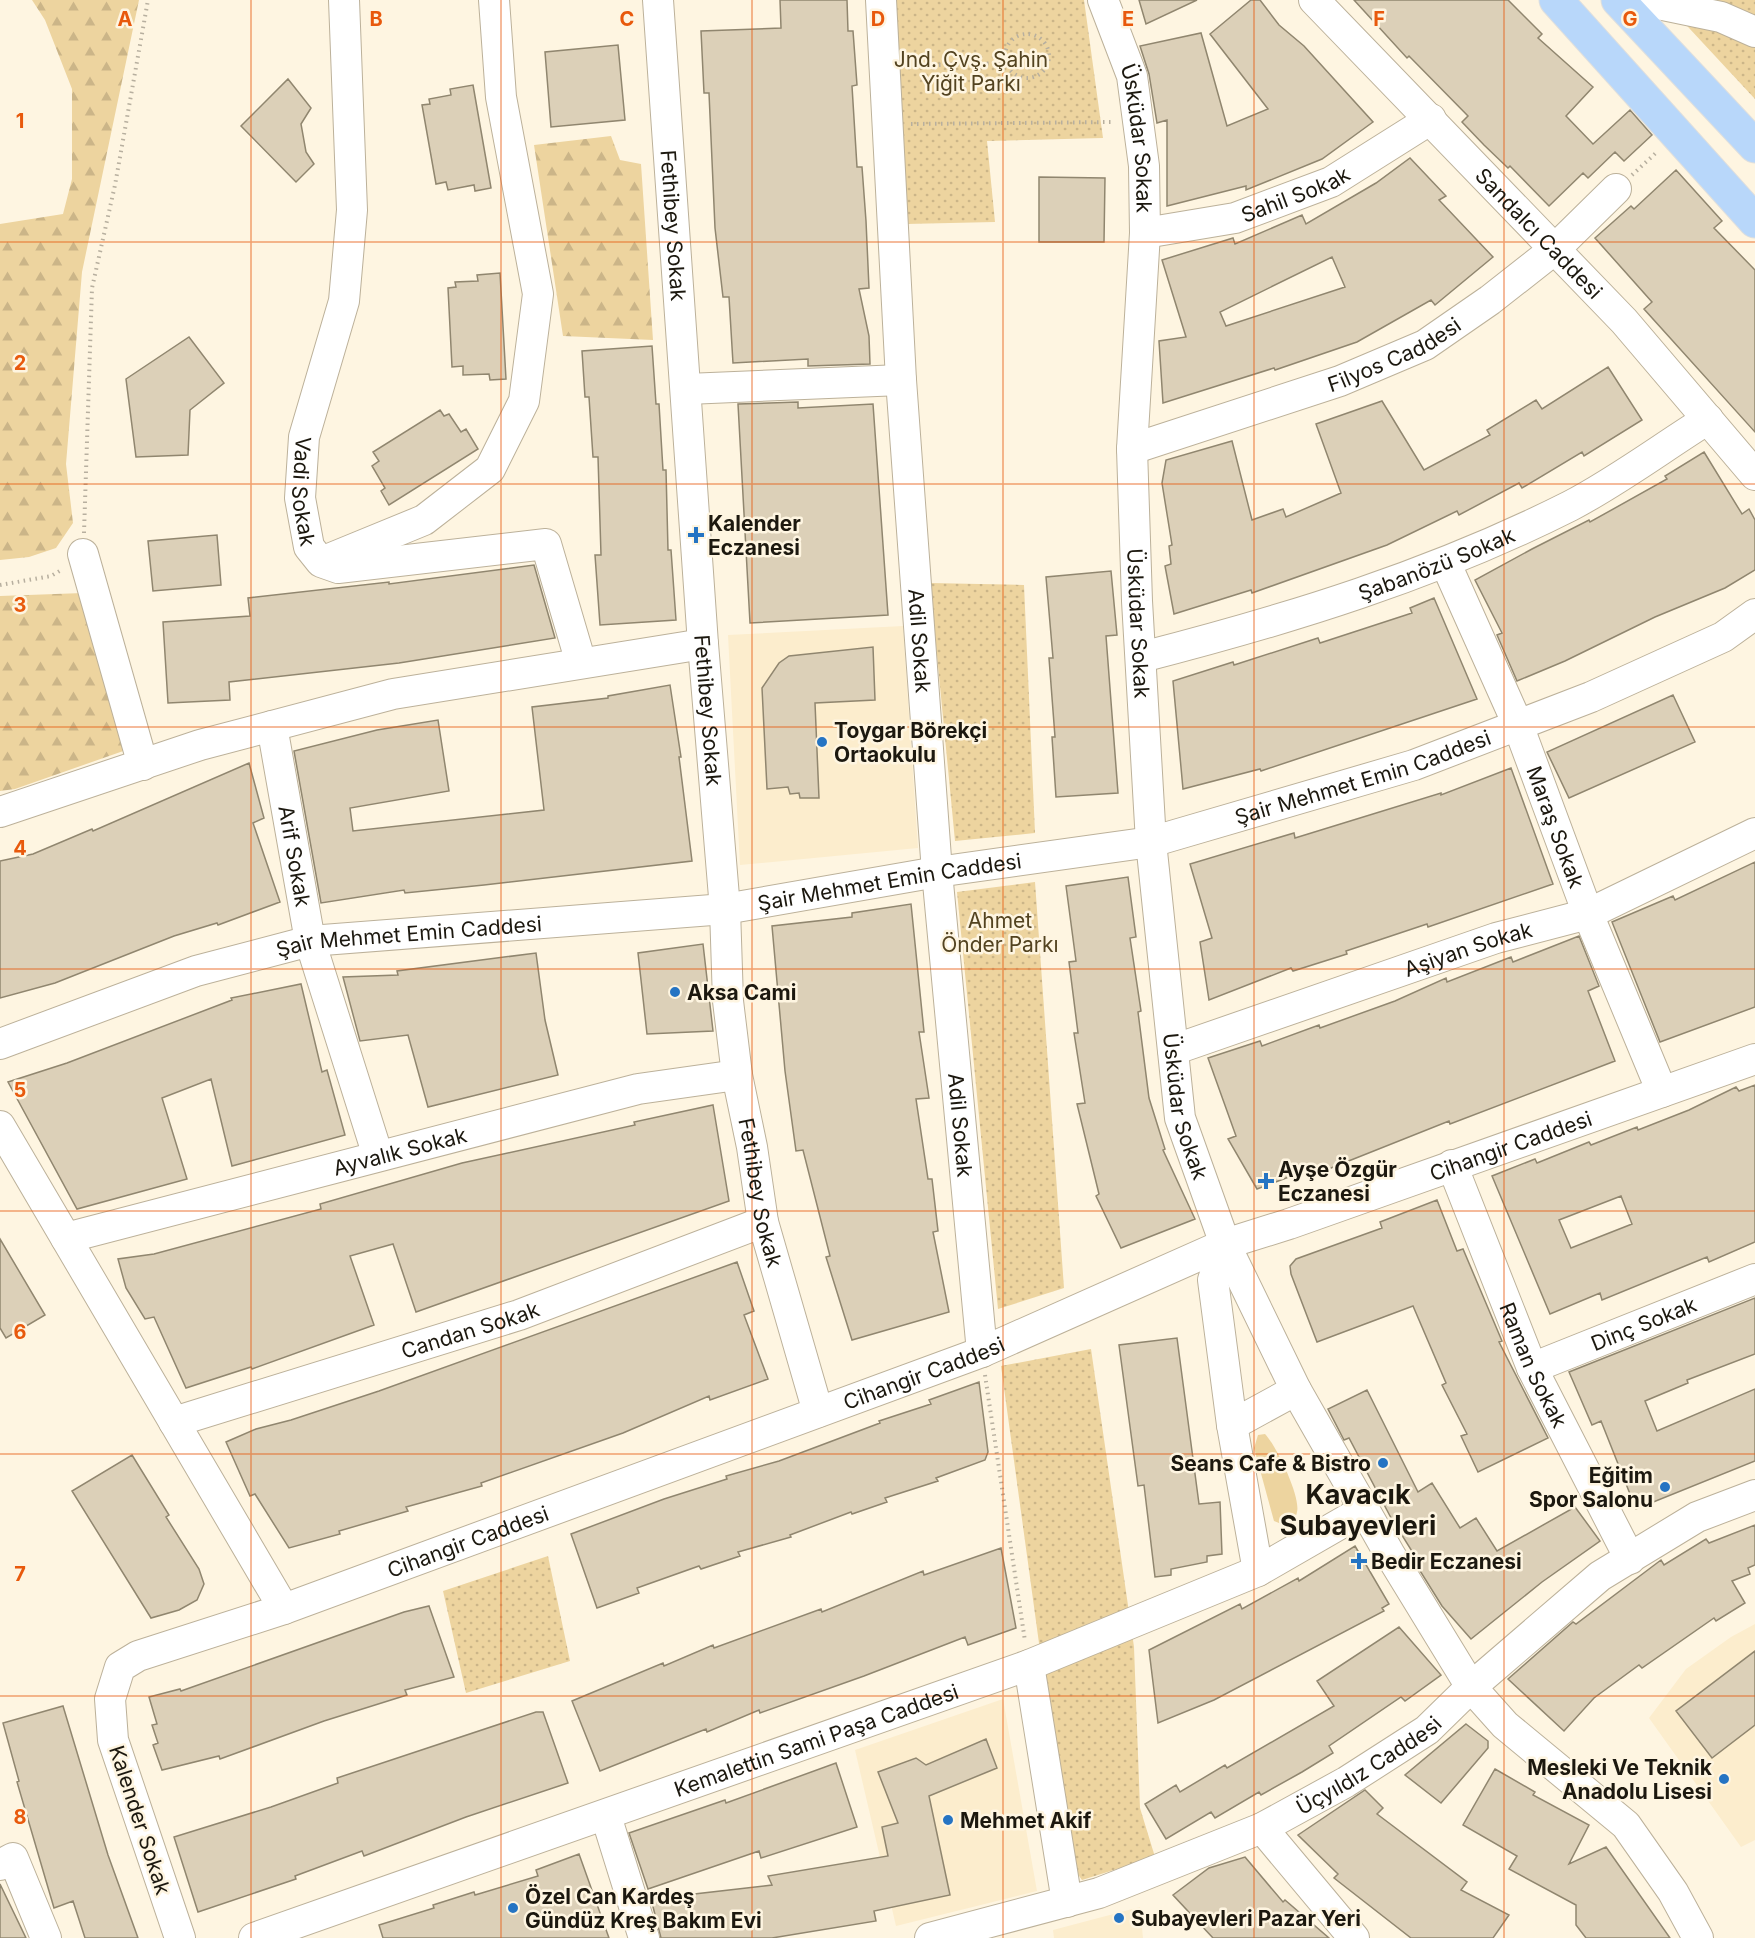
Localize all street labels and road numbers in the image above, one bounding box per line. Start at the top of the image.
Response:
street label: Üsküdar Sokak [1116,60,1157,214]
street label: Fethibey Sokak [656,149,692,302]
street label: Sahil Sokak [1238,161,1355,227]
street label: Sandalcı Caddesi [1470,163,1608,304]
street label: Filyos Caddesi [1324,312,1465,397]
street label: Vadi Sokak [287,436,321,549]
street label: Şabanözü Sokak [1355,521,1519,605]
street label: Üsküdar Sokak [1123,548,1155,699]
street label: Adil Sokak [904,588,936,694]
street label: Fethibey Sokak [690,634,727,787]
street label: Şair Mehmet Emin Caddesi [1232,724,1494,829]
street label: Maraş Sokak [1522,762,1590,892]
street label: Arif Sokak [274,803,316,909]
street label: Şair Mehmet Emin Caddesi [756,848,1023,916]
street label: Şair Mehmet Emin Caddesi [273,911,543,962]
street label: Aşiyan Sokak [1401,916,1535,981]
street label: Üsküdar Sokak [1159,1031,1214,1183]
street label: Adil Sokak [943,1072,978,1179]
street label: Cihangir Caddesi [1426,1105,1595,1186]
street label: Fethibey Sokak [734,1116,788,1270]
street label: Ayvalık Sokak [330,1122,470,1180]
street label: Dinç Sokak [1587,1291,1700,1356]
street label: Candan Sokak [398,1296,543,1363]
street label: Raman Sokak [1495,1299,1573,1432]
street label: Cihangir Caddesi [840,1331,1008,1415]
street label: Cihangir Caddesi [384,1500,552,1582]
street label: Kemalettin Sami Paşa Caddesi [671,1678,962,1802]
street label: Üçyıldız Caddesi [1291,1711,1446,1819]
street label: Kalender Sokak [104,1742,176,1898]

